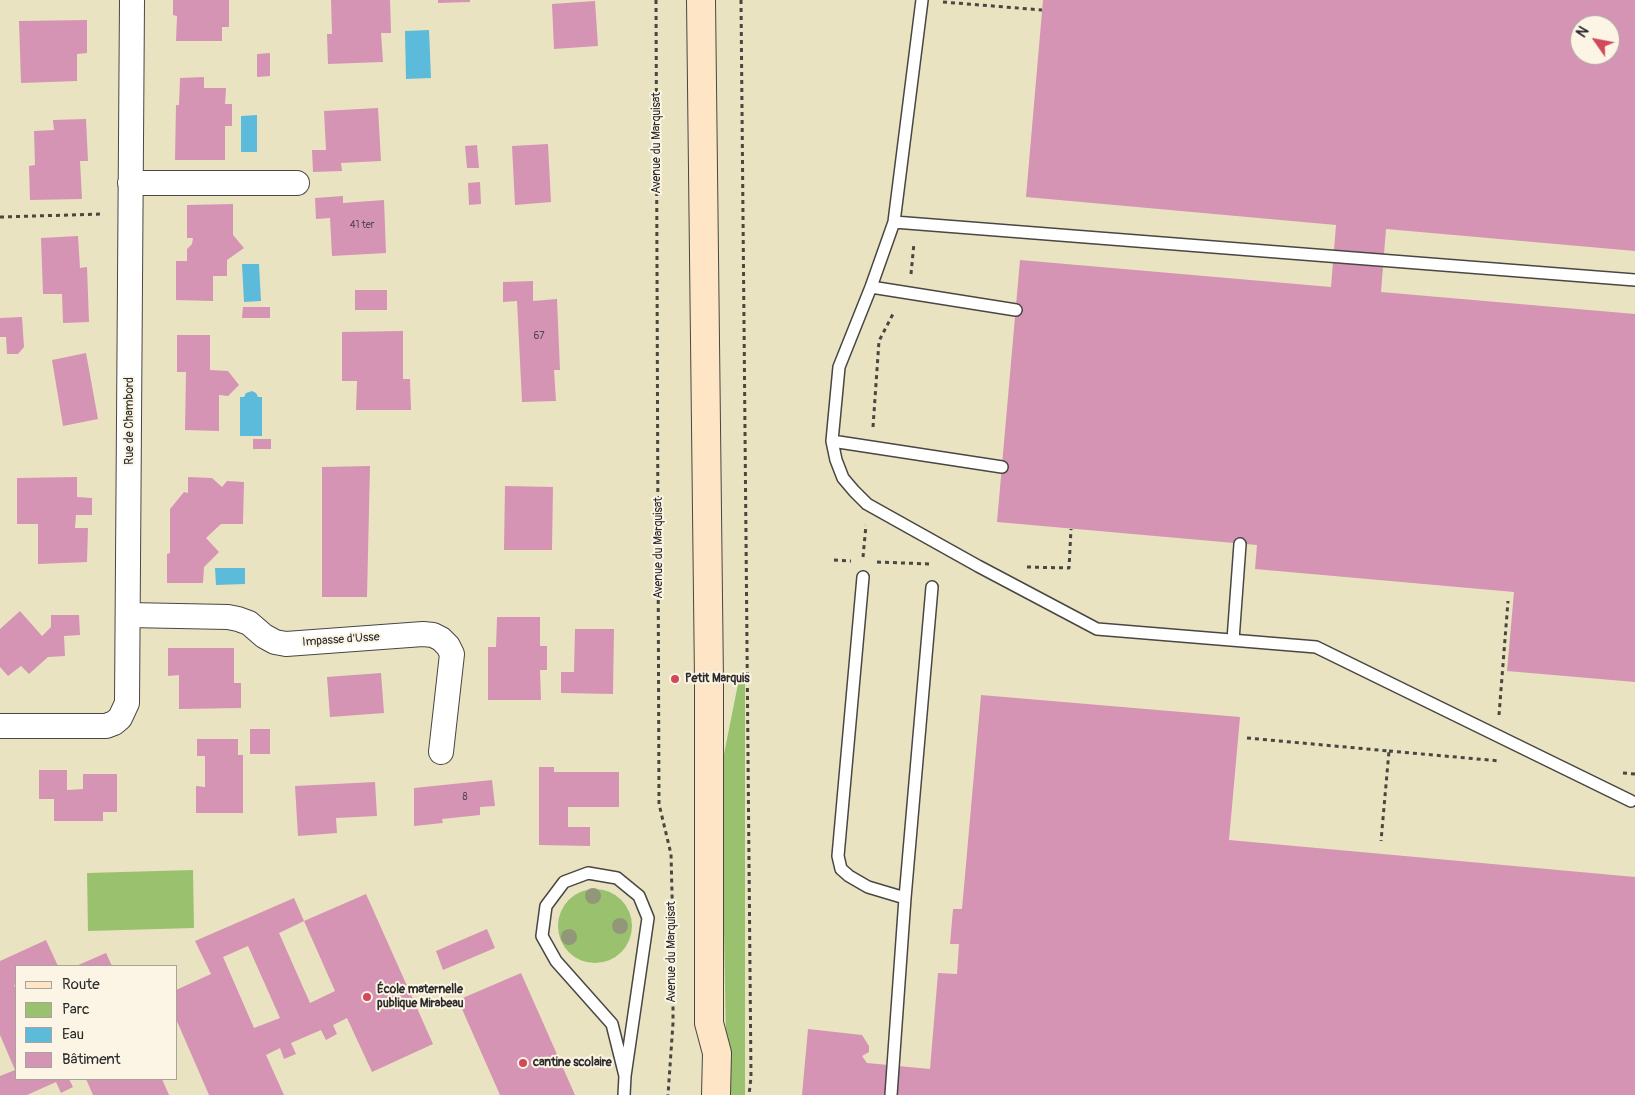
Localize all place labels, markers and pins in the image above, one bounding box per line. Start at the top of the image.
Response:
place label: Petit Marquis [685,672,750,686]
marker: Petit Marquis [669,673,681,685]
place label: École maternelle publique Mirabeau [377,983,464,1011]
marker: École maternelle publique Mirabeau [361,991,373,1003]
place label: cantine scolaire [533,1056,612,1070]
marker: cantine scolaire [517,1057,529,1069]

